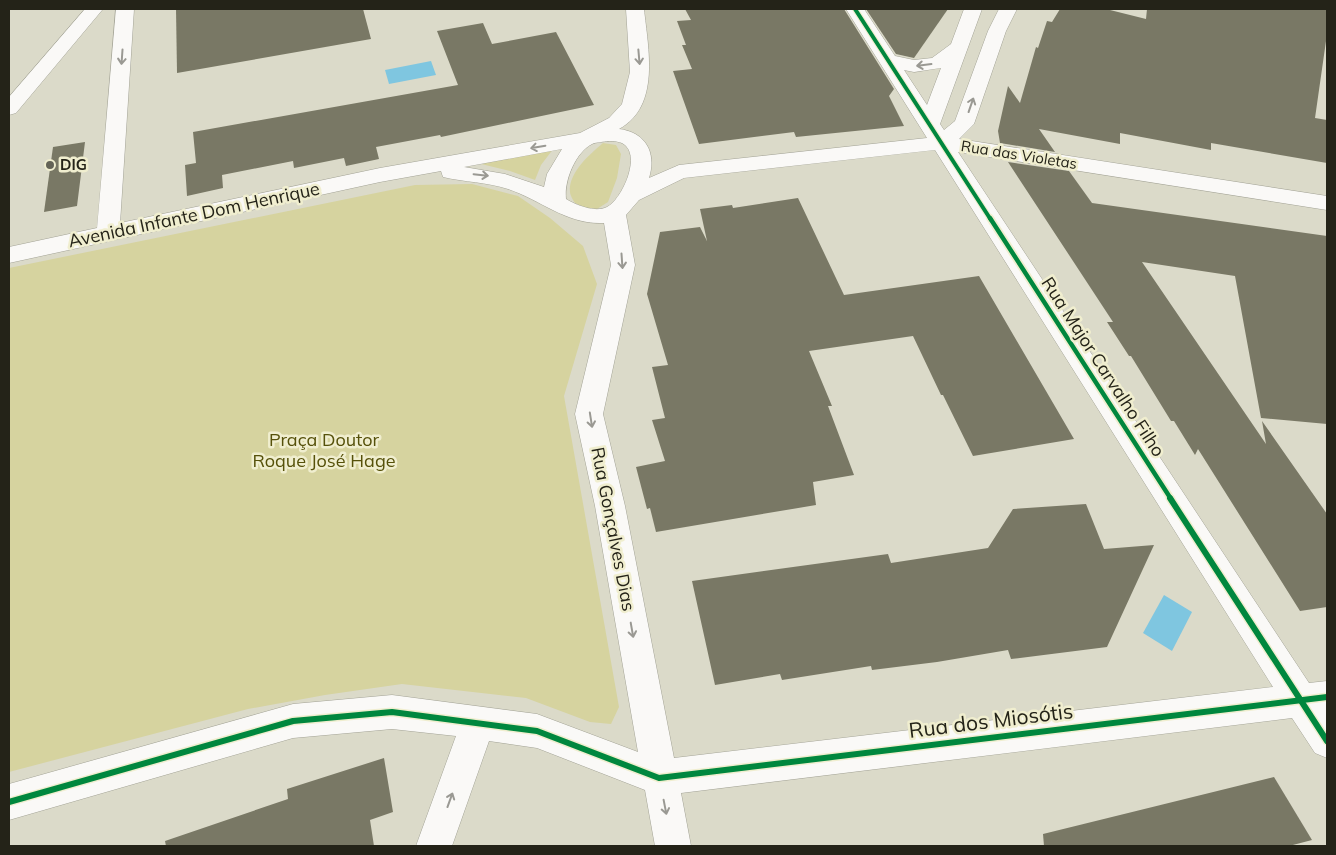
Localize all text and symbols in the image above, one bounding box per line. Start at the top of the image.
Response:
one-way arrow [117,49,126,65]
one-way arrow [634,49,644,65]
one-way arrow [917,60,933,70]
one-way arrow [967,98,976,113]
street label: Rua das Violetas [960,136,1079,173]
one-way arrow [531,142,547,152]
place label: DIG [60,155,87,174]
marker: DIG [44,159,56,171]
one-way arrow [472,170,488,180]
street label: Avenida Infante Dom Henrique [66,177,322,252]
one-way arrow [617,253,626,269]
street label: Rua Major Carvalho Filho [1037,273,1170,461]
one-way arrow [587,411,597,427]
park label: Praça Doutor Roque José Hage [252,428,396,472]
street label: Rua Gonçalves Dias [586,445,641,613]
one-way arrow [628,622,638,638]
street label: Rua dos Miosótis [907,697,1074,743]
one-way arrow [446,793,455,809]
one-way arrow [661,799,670,815]

